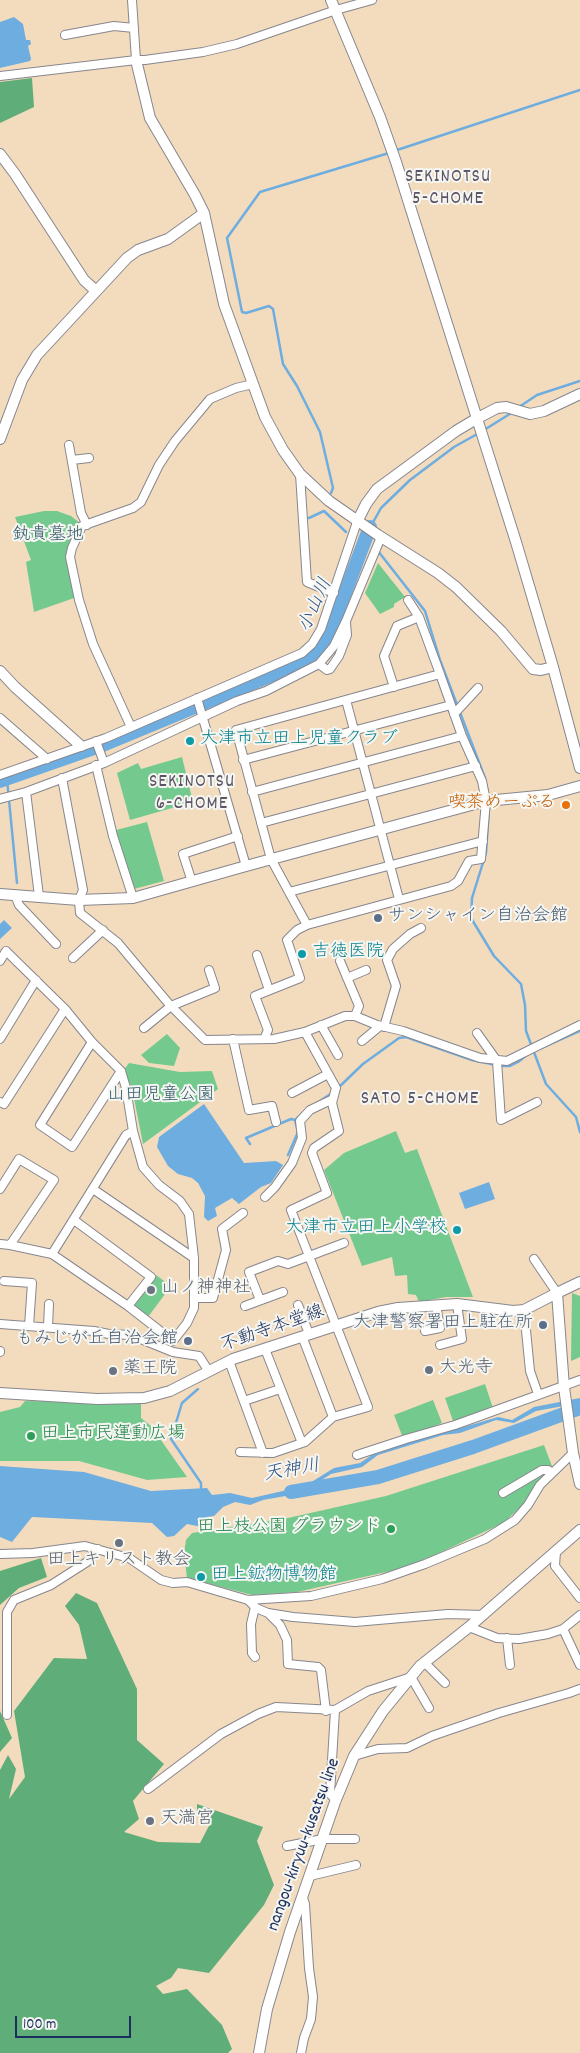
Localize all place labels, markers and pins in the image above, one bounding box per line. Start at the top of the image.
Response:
place label: 大津市立田上児童クラブ [200,730,398,752]
marker: 大津市立田上児童クラブ [184,735,196,747]
place label: 喫茶めーぷる [448,794,556,816]
marker: 喫茶めーぷる [560,799,572,811]
place label: サンシャイン自治会館 [388,907,568,929]
marker: サンシャイン自治会館 [372,912,384,924]
place label: 吉徳医院 [312,943,384,965]
marker: 吉徳医院 [296,948,308,960]
place label: 大津市立田上小学校 [285,1219,447,1241]
marker: 大津市立田上小学校 [451,1224,463,1236]
place label: 山ノ神神社 [161,1279,251,1301]
marker: 山ノ神神社 [145,1284,157,1296]
place label: 大津警察署田上駐在所 [353,1314,533,1336]
marker: 大津警察署田上駐在所 [537,1319,549,1331]
place label: もみじが丘自治会館 [16,1330,178,1352]
marker: もみじが丘自治会館 [182,1335,194,1347]
place label: 大光寺 [439,1359,493,1381]
place label: 薬王院 [123,1360,177,1382]
marker: 大光寺 [423,1364,435,1376]
marker: 薬王院 [107,1365,119,1377]
place label: 田上市民運動広場 [41,1425,185,1447]
marker: 田上市民運動広場 [25,1430,37,1442]
place label: 田上枝公園 グラウンド [197,1518,381,1540]
marker: 田上枝公園 グラウンド [385,1523,397,1535]
marker: 田上キリスト教会 [113,1537,125,1549]
place label: 田上キリスト教会 [47,1551,191,1573]
place label: 田上鉱物博物館 [211,1566,337,1588]
marker: 田上鉱物博物館 [195,1571,207,1583]
place label: 天満宮 [160,1810,214,1832]
marker: 天満宮 [144,1815,156,1827]

